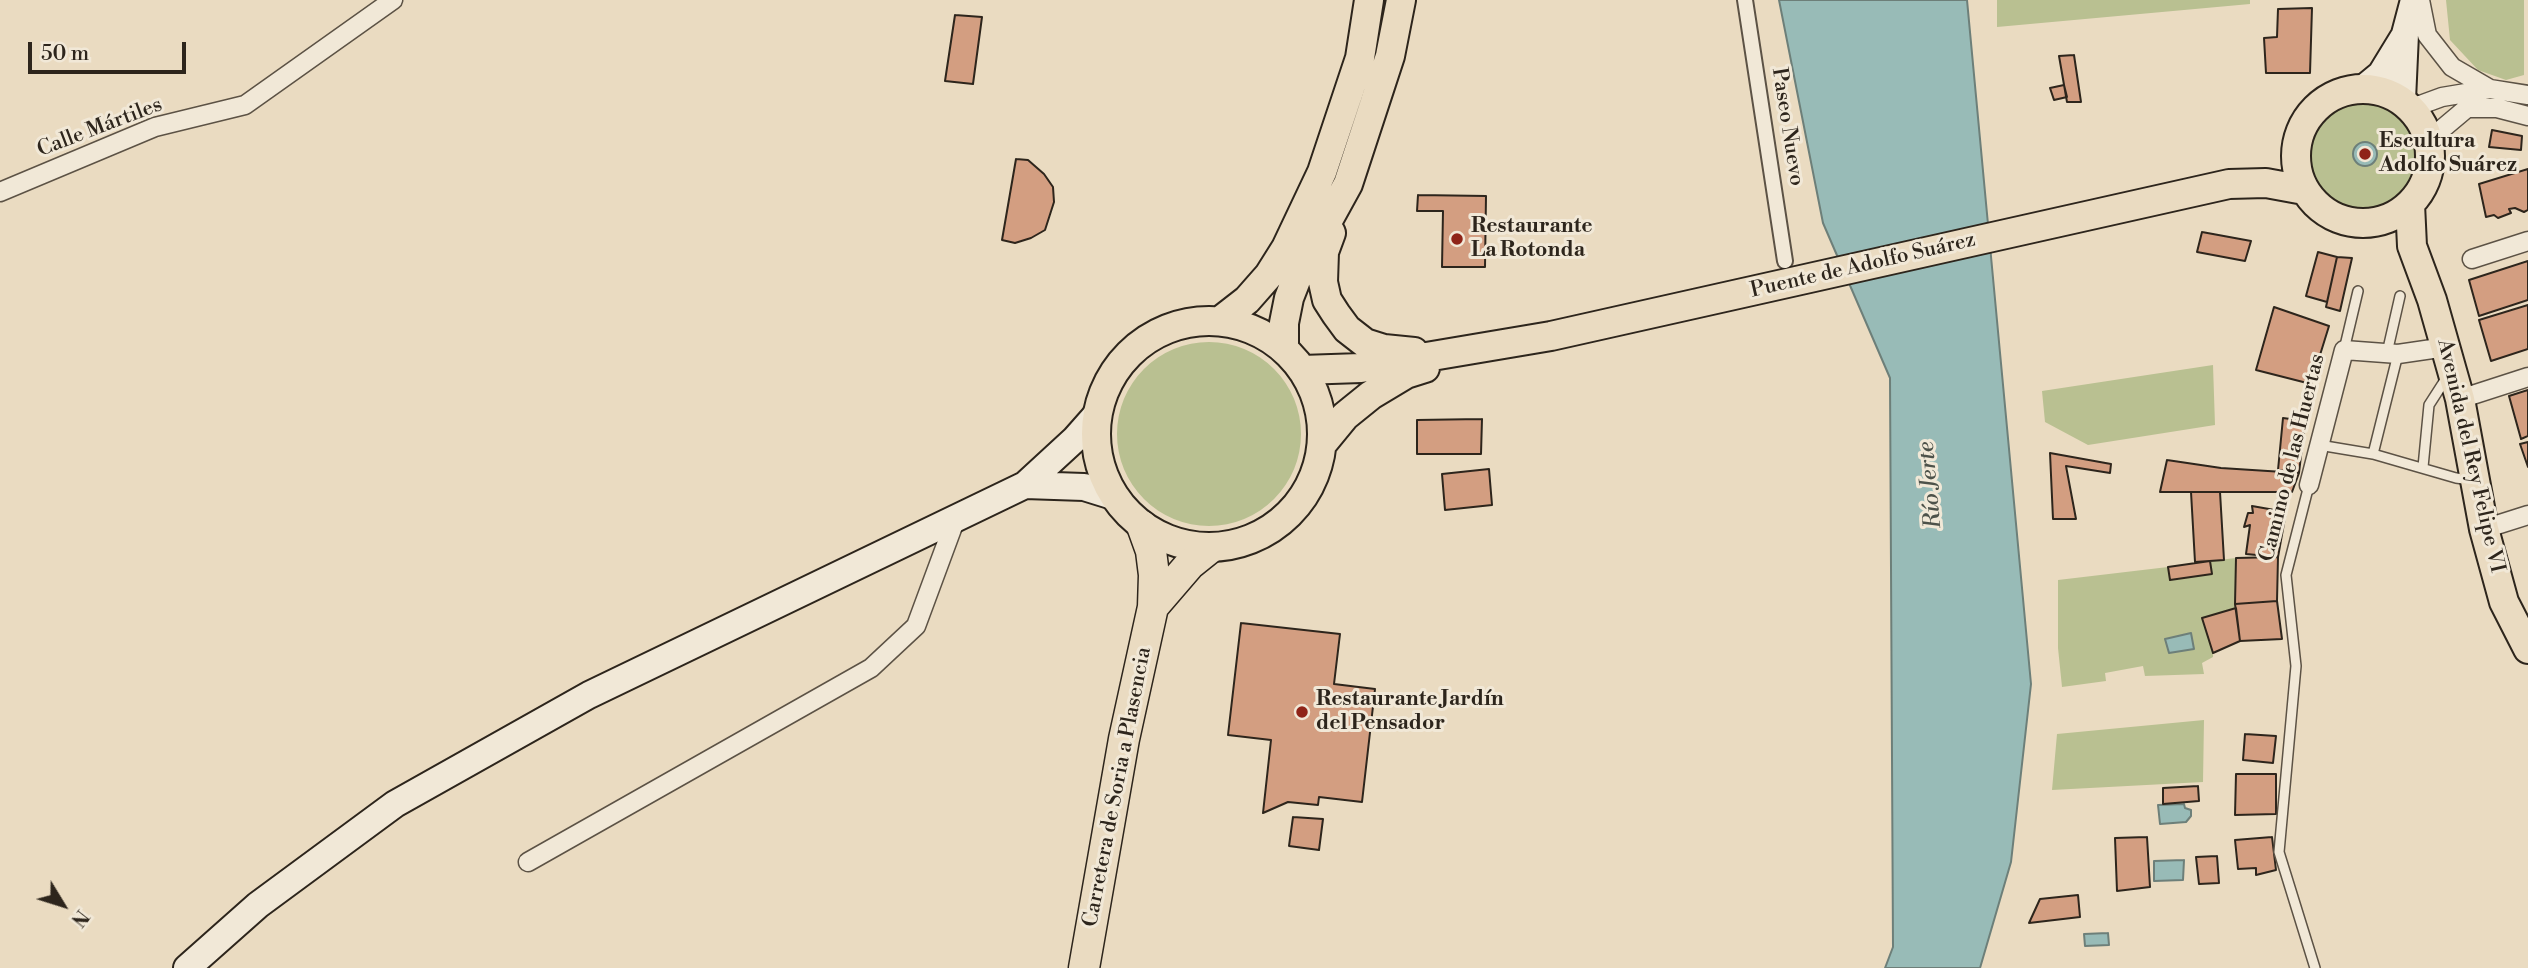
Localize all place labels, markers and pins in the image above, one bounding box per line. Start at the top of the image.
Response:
place label: Escultura Adolfo Suárez [2379,129,2517,179]
marker: Escultura Adolfo Suárez [2357,146,2373,162]
place label: Restaurante La Rotonda [1471,214,1592,264]
marker: Restaurante La Rotonda [1449,231,1465,247]
place label: Restaurante Jardín del Pensador [1316,687,1504,737]
marker: Restaurante Jardín del Pensador [1294,704,1310,720]

